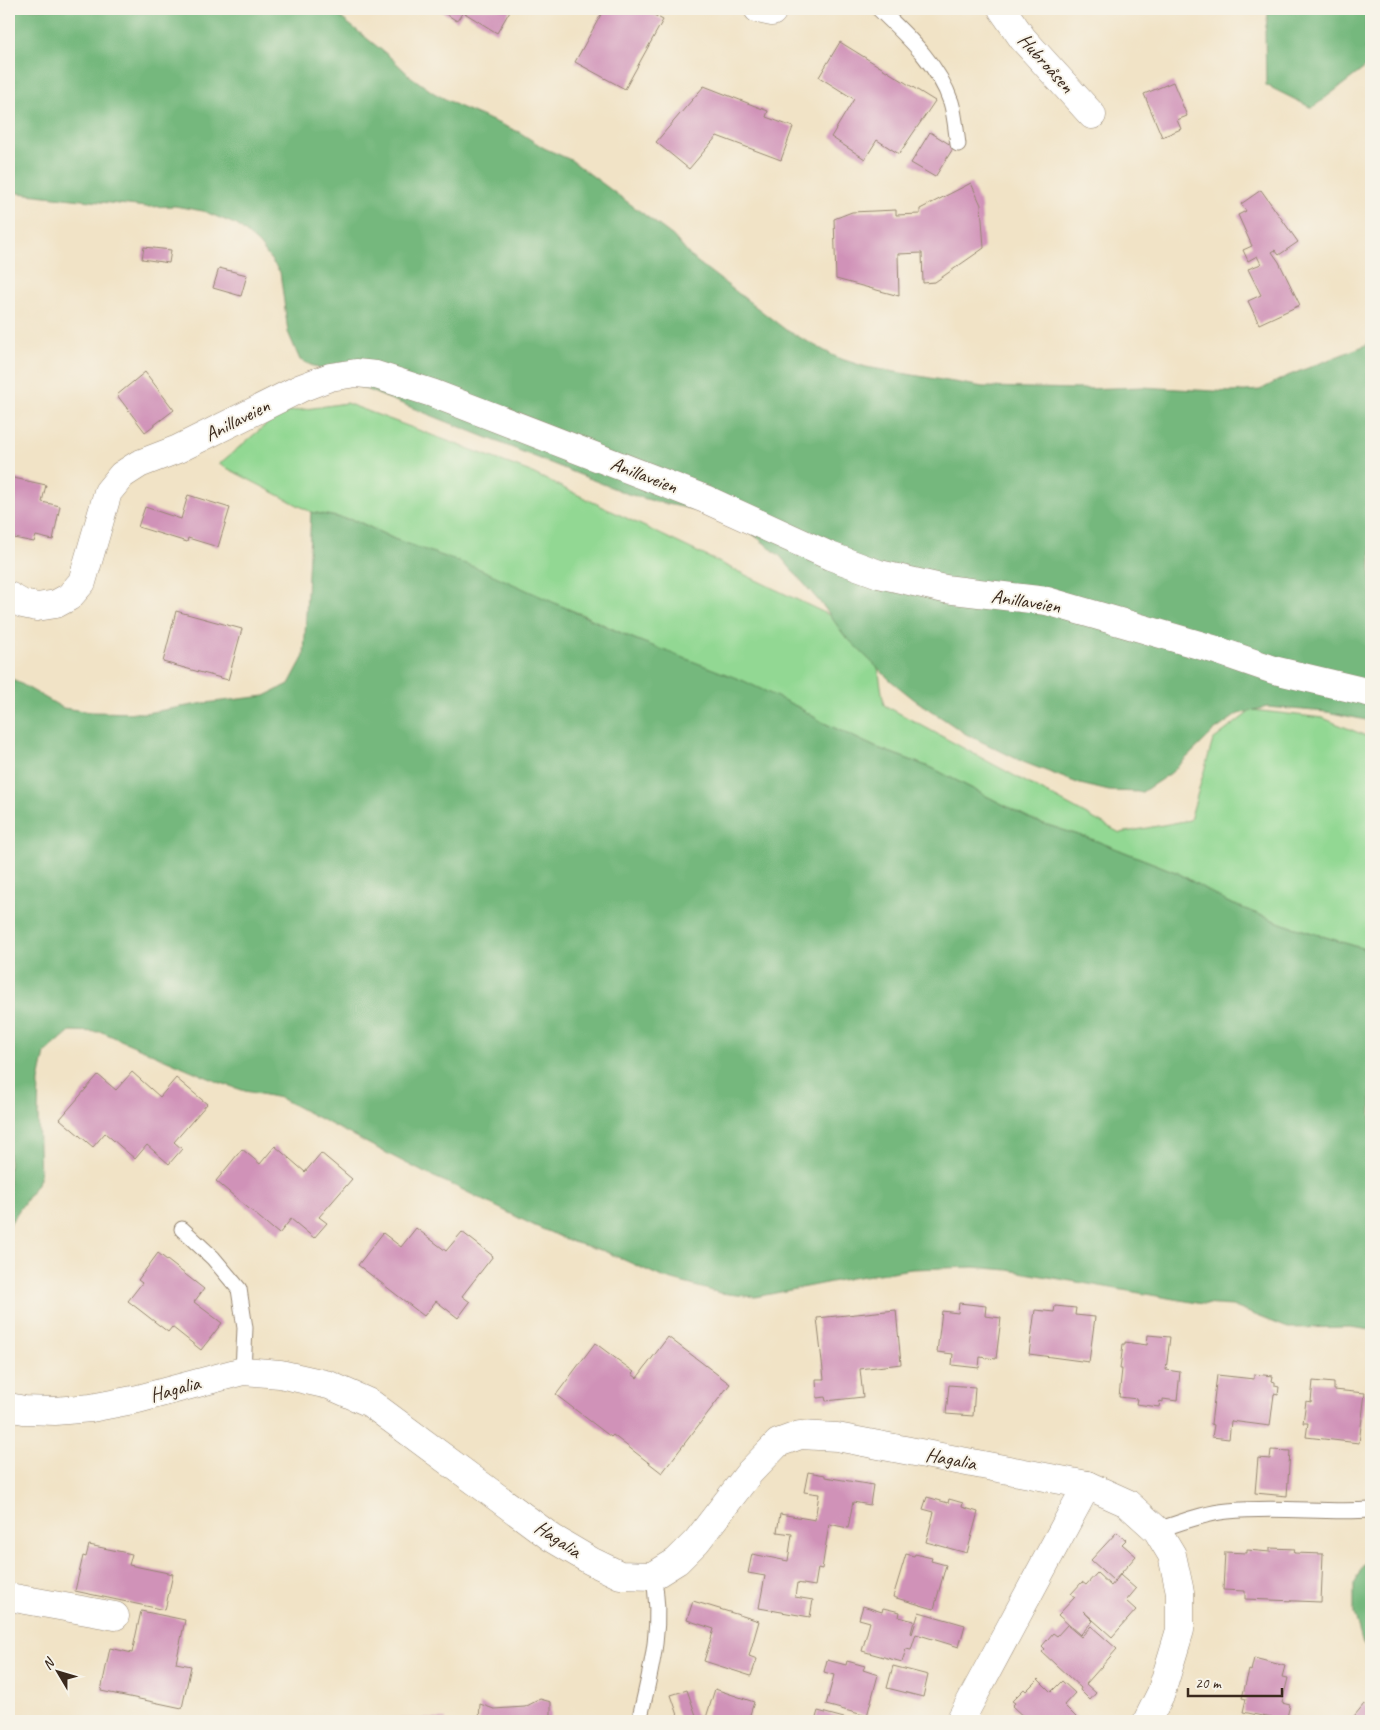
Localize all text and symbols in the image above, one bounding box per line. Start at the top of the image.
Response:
street label: Hubroåsen [1012,28,1080,99]
street label: Anillaveien [200,393,275,447]
street label: Anillaveien [607,451,682,500]
street label: Anillaveien [990,583,1063,619]
street label: Hagalia [147,1370,204,1408]
street label: Hagalia [924,1442,980,1476]
street label: Hagalia [530,1514,587,1564]
north arrow [32,1648,82,1698]
text: N [39,1654,59,1673]
scale bar [1188,1665,1281,1697]
text: 20 m [1195,1674,1222,1693]

